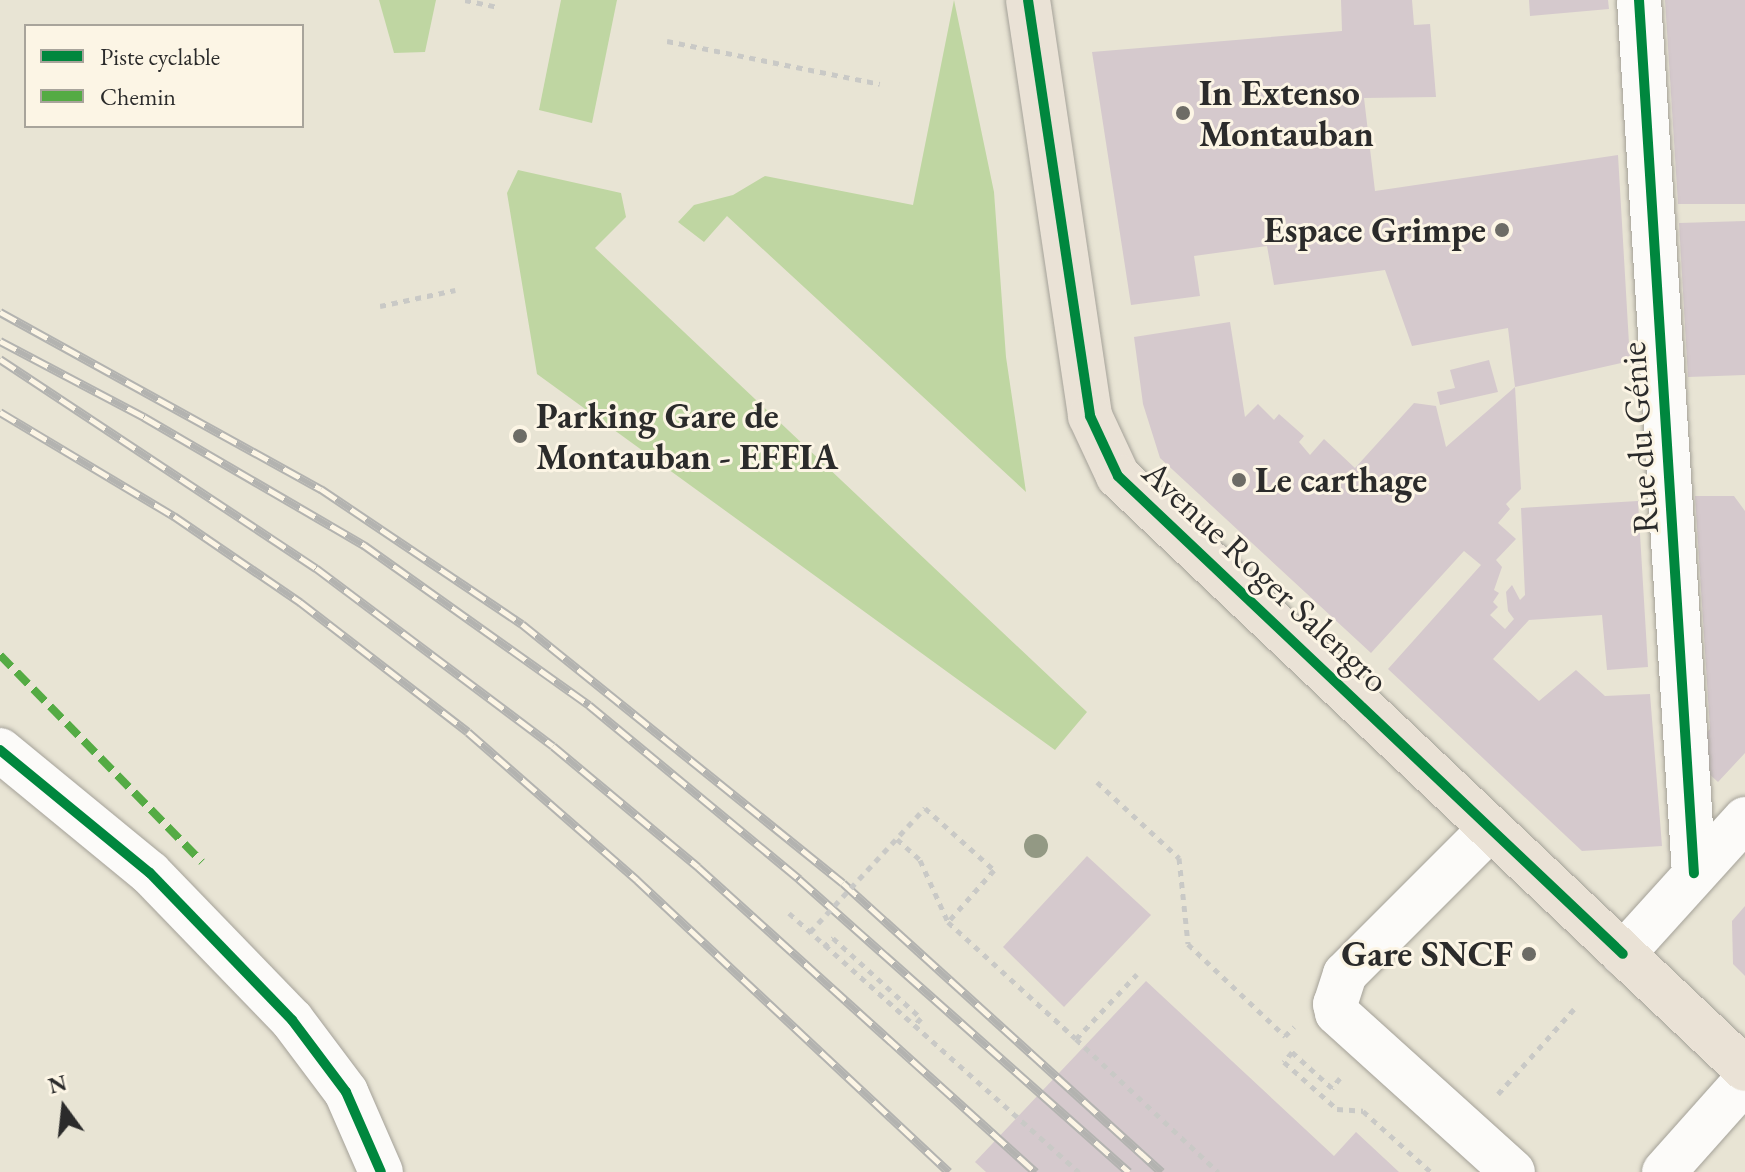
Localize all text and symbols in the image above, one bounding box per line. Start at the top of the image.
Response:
legend [24,24,304,128]
text: Piste cyclable [100,41,220,72]
place label: In Extenso Montauban [1199,70,1374,155]
text: Chemin [100,81,176,112]
marker: In Extenso Montauban [1174,104,1192,122]
place label: Espace Grimpe [1264,208,1486,252]
marker: Espace Grimpe [1493,221,1511,239]
street label: Rue du Génie [1611,341,1667,535]
place label: Parking Gare de Montauban - EFFIA [536,393,838,478]
marker: Parking Gare de Montauban - EFFIA [511,427,529,445]
street label: Avenue Roger Salengro [1134,451,1398,701]
place label: Le carthage [1255,458,1427,502]
marker: Le carthage [1230,471,1248,489]
place label: Gare SNCF [1341,932,1513,976]
marker: Gare SNCF [1520,945,1538,963]
north arrow [24,1068,104,1148]
text: N [45,1068,70,1101]

